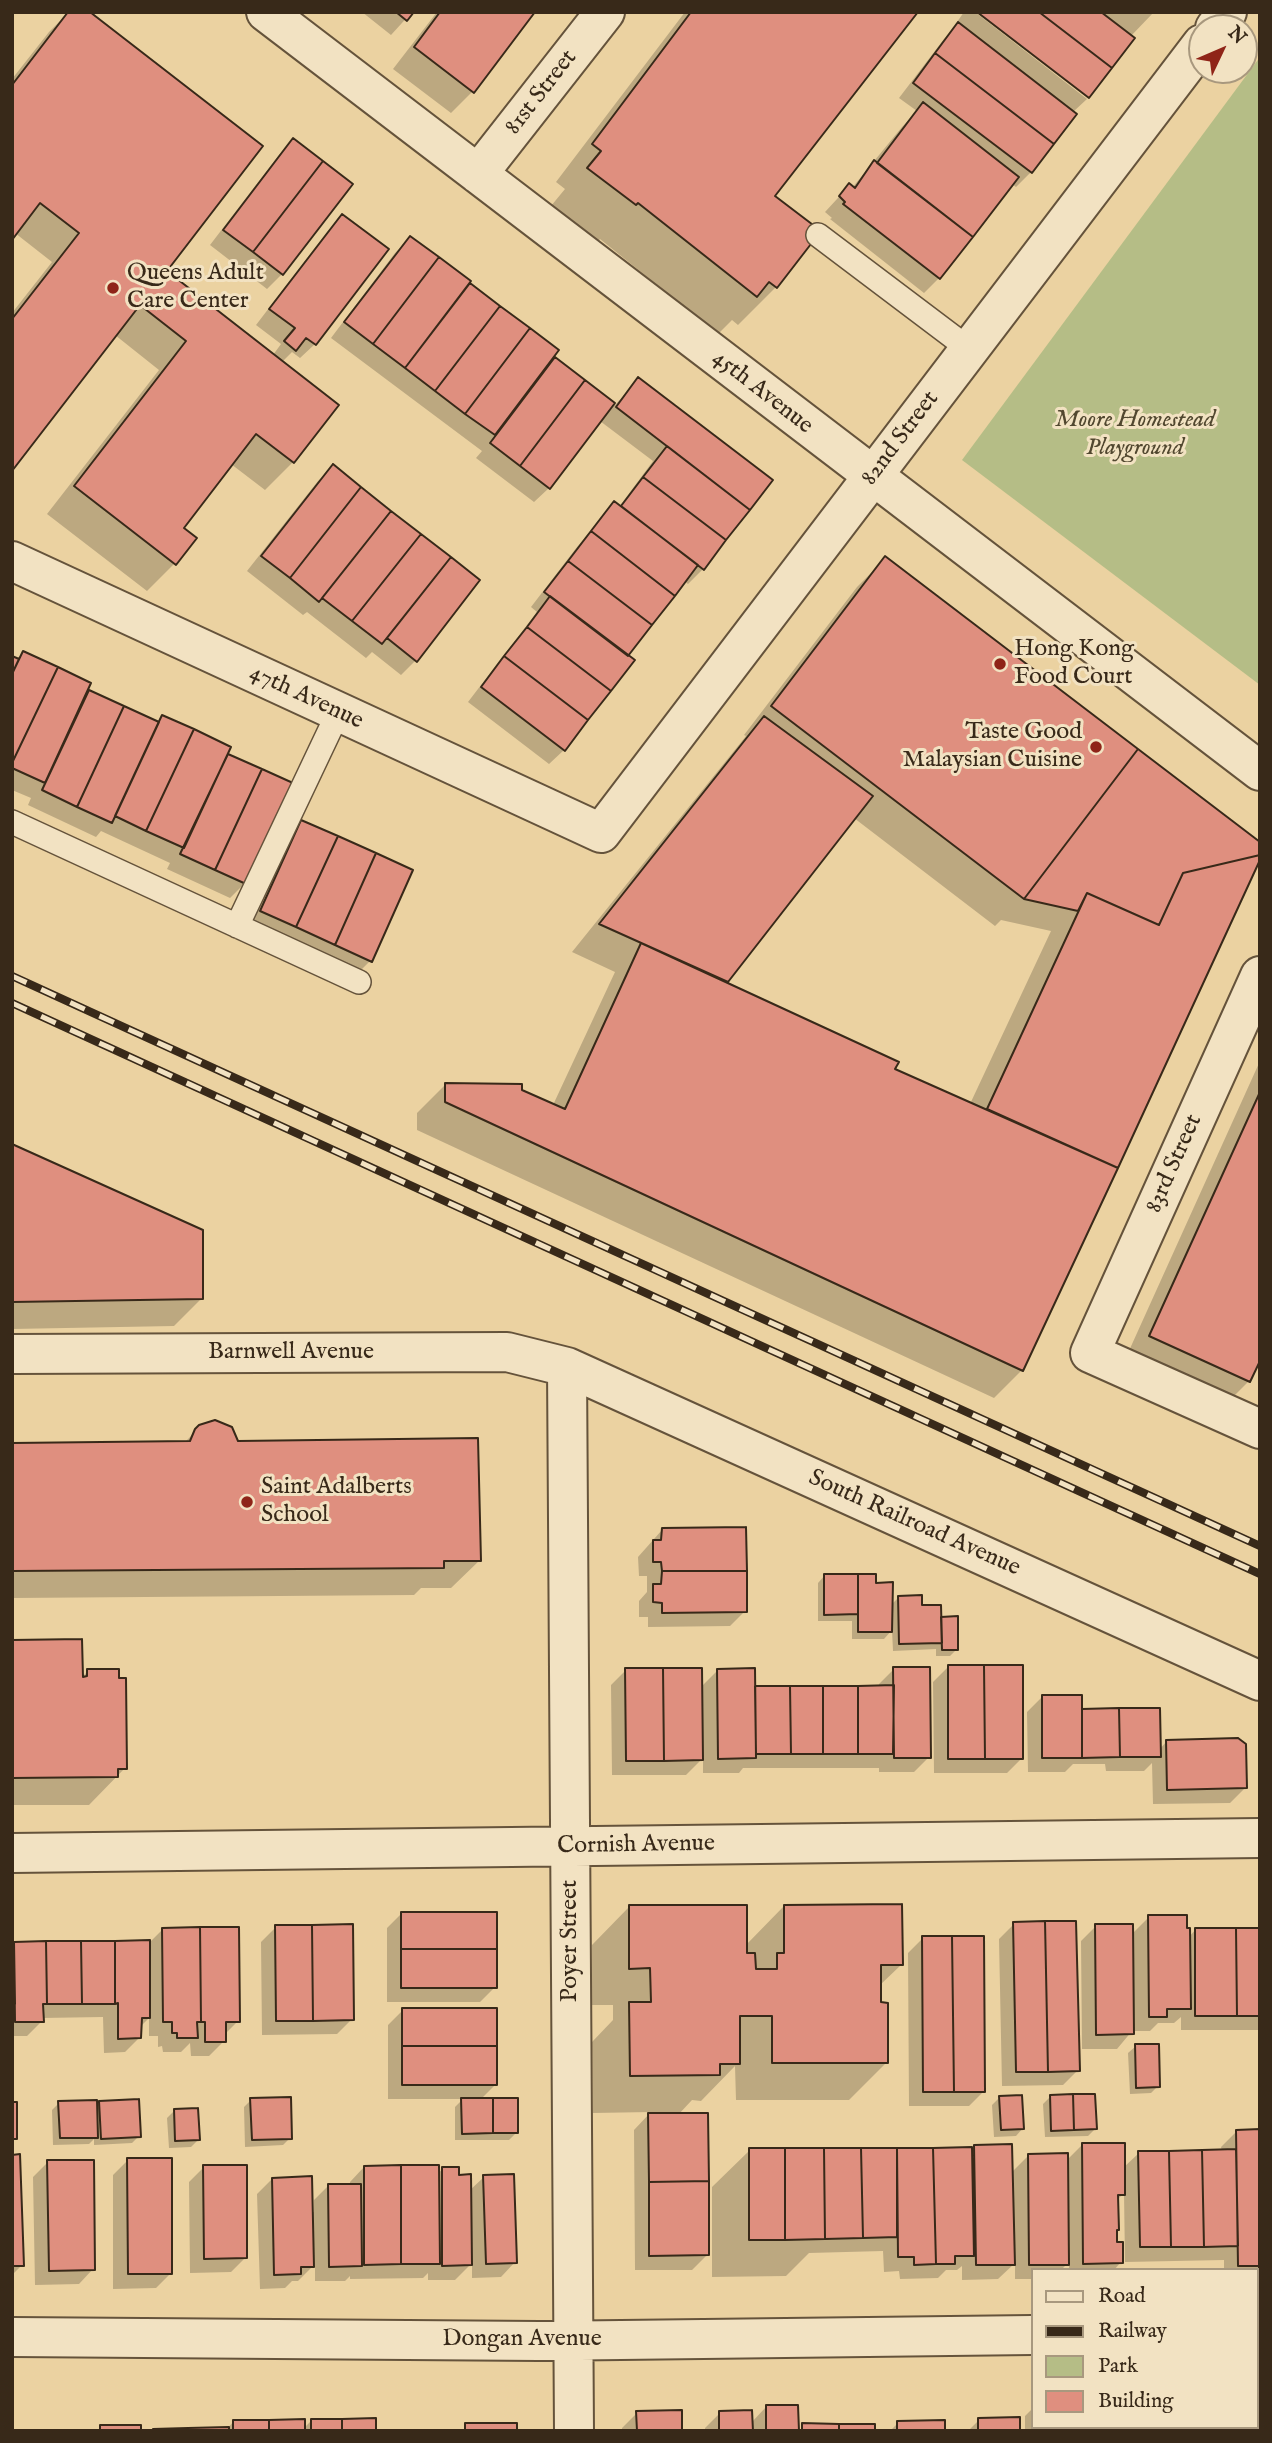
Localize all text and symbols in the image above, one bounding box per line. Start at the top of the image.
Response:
north arrow [1188,14,1258,84]
text: N [1222,22,1251,50]
street label: 81st Street [500,45,584,141]
place label: Queens Adult Care Center [127,260,264,316]
marker: Queens Adult Care Center [105,280,121,296]
street label: 45th Avenue [706,345,818,441]
street label: 82nd Street [856,386,946,492]
park label: Moore Homestead Playground [1055,407,1215,463]
place label: Hong Kong Food Court [1014,636,1134,692]
marker: Hong Kong Food Court [992,656,1008,672]
street label: 47th Avenue [245,659,367,737]
place label: Taste Good Malaysian Cuisine [903,719,1082,775]
marker: Taste Good Malaysian Cuisine [1088,739,1104,755]
street label: 83rd Street [1141,1110,1209,1218]
street label: Barnwell Avenue [208,1339,374,1367]
street label: South Railroad Avenue [804,1464,1024,1584]
place label: Saint Adalberts School [261,1474,412,1530]
marker: Saint Adalberts School [239,1494,255,1510]
street label: Cornish Avenue [557,1830,715,1862]
street label: Poyer Street [557,1880,585,2002]
legend [1030,2268,1258,2429]
text: Road [1098,2283,1145,2310]
text: Railway [1098,2318,1167,2345]
street label: Dongan Avenue [442,2326,602,2354]
text: Park [1098,2353,1138,2380]
text: Building [1098,2388,1173,2415]

